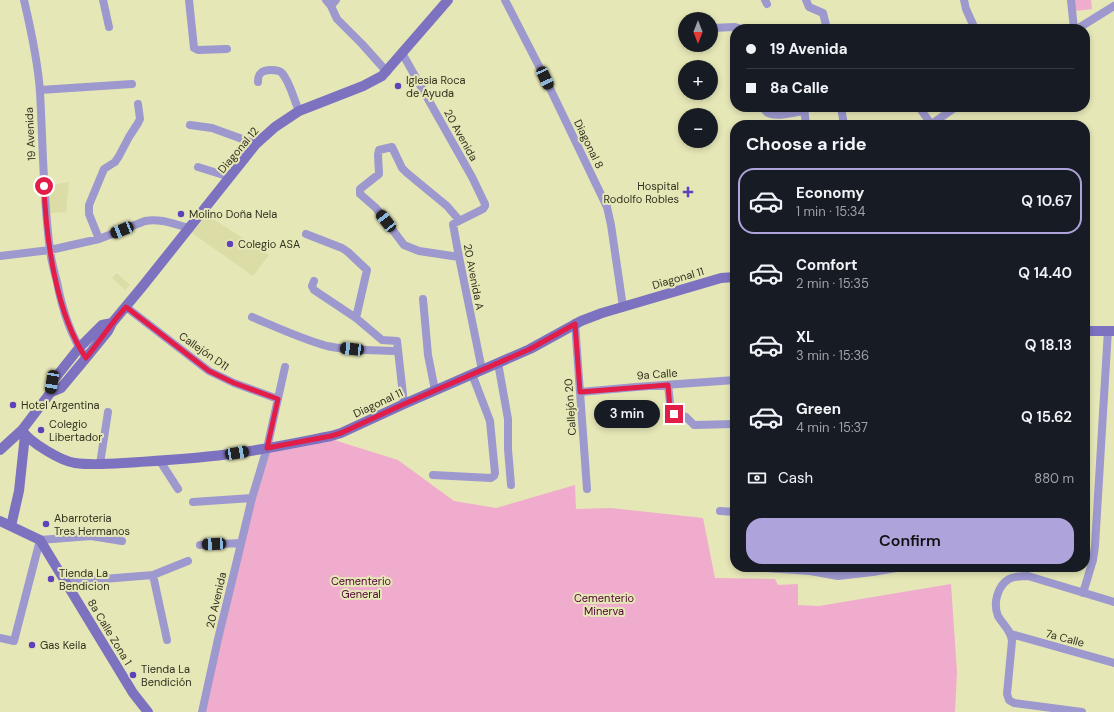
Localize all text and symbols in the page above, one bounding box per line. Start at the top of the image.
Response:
north arrow [678,12,718,52]
map controls [678,12,718,148]
text: 19 Avenida [770,39,847,59]
button: + [678,60,718,100]
car [534,65,556,91]
place label: Iglesia Roca de Ayuda [406,73,466,100]
text: 8a Calle [770,78,829,98]
marker: Iglesia Roca de Ayuda [393,81,403,91]
street label: 19 Avenida [22,107,38,161]
street label: 20 Avenida [441,107,481,163]
button: − [678,108,718,148]
street label: Diagonal 8 [571,117,607,171]
street label: Diagonal 12 [215,124,261,176]
text: Choose a ride [746,132,867,156]
route start [35,177,53,195]
place label: Hospital Rodolfo Robles [604,179,679,206]
icon: car [748,183,784,219]
text: Economy [796,183,864,203]
marker: Hospital Rodolfo Robles [682,186,694,198]
text: Q 10.67 [1021,191,1072,211]
text: 1 min · 15:34 [796,203,865,220]
place label: Molino Doña Nela [189,207,277,221]
car [374,208,398,234]
marker: Molino Doña Nela [176,209,186,219]
car [109,220,135,240]
place label: Colegio ASA [238,237,300,251]
marker: Colegio ASA [225,239,235,249]
street label: 20 Avenida A [461,243,487,311]
icon: car [748,255,784,291]
text: Comfort [796,255,857,275]
text: Q 14.40 [1018,263,1072,283]
street label: Diagonal 11 [651,264,705,292]
text: 2 min · 15:35 [796,275,869,292]
icon: car [748,327,784,363]
text: XL [796,327,814,347]
street label: Callejón D11 [176,329,232,373]
text: Q 18.13 [1025,335,1072,355]
car [339,342,365,356]
text: 3 min · 15:36 [796,347,869,364]
street label: 9a Calle [636,366,678,382]
car [44,369,60,395]
street label: Callejón 20 [561,378,579,436]
street label: Diagonal 11 [351,385,405,421]
place label: Hotel Argentina [21,398,100,412]
icon: car [748,399,784,435]
text: Green [796,399,841,419]
marker: Hotel Argentina [8,400,18,410]
callout: 3 min [594,400,660,428]
text: 3 min [610,405,644,422]
route end [665,405,683,423]
text: Q 15.62 [1021,407,1072,427]
place label: Colegio Libertador [49,417,102,444]
text: 4 min · 15:37 [796,419,868,436]
marker: Colegio Libertador [36,425,46,435]
car [224,445,250,461]
icon: cash [746,467,768,489]
text: Cash [778,468,813,488]
text: 880 m [1034,470,1074,487]
place label: Abarroteria Tres Hermanos [54,511,130,538]
button: Confirm [746,518,1074,564]
marker: Abarroteria Tres Hermanos [41,519,51,529]
car [202,537,226,551]
place label: Tienda La Bendicion [59,566,110,593]
street label: 20 Avenida [203,571,229,629]
marker: Tienda La Bendicion [46,574,56,584]
park label: Cementerio General [331,574,391,601]
park label: Cementerio Minerva [574,591,634,618]
street label: 8a Calle Zona 1 [85,596,135,668]
street label: 7a Calle [1044,626,1086,650]
place label: Gas Keila [40,638,86,652]
marker: Gas Keila [27,640,37,650]
place label: Tienda La Bendición [141,662,192,689]
marker: Tienda La Bendición [128,670,138,680]

